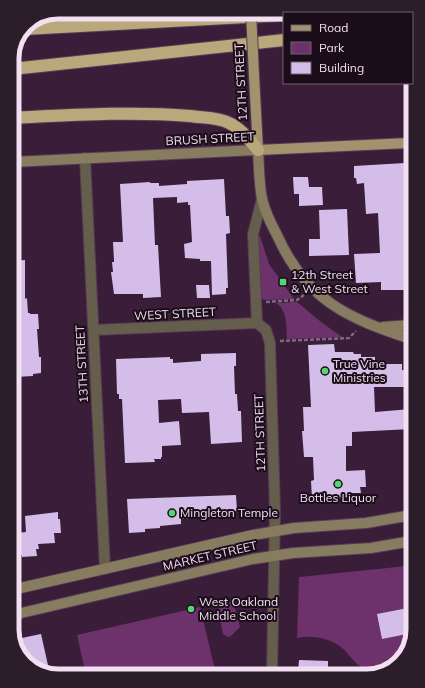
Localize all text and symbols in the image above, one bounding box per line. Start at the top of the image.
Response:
legend [283,12,413,84]
text: Road [319,20,348,35]
text: Park [319,40,345,55]
street label: 12TH STREET [231,42,250,121]
text: Building [319,60,364,75]
street label: BRUSH STREET [165,129,256,148]
place label: 12th Street & West Street [291,267,368,296]
marker: 12th Street & West Street [278,277,288,287]
street label: WEST STREET [134,304,217,323]
street label: 13TH STREET [72,324,91,403]
place label: True Vine Ministries [333,356,386,385]
marker: True Vine Ministries [320,366,330,376]
street label: 12TH STREET [251,393,268,472]
marker: Bottles Liquor [333,479,343,489]
place label: Bottles Liquor [300,490,377,505]
place label: Mingleton Temple [180,505,278,520]
marker: Mingleton Temple [167,508,177,518]
street label: MARKET STREET [161,537,259,574]
place label: West Oakland Middle School [199,594,278,623]
marker: West Oakland Middle School [186,604,196,614]

